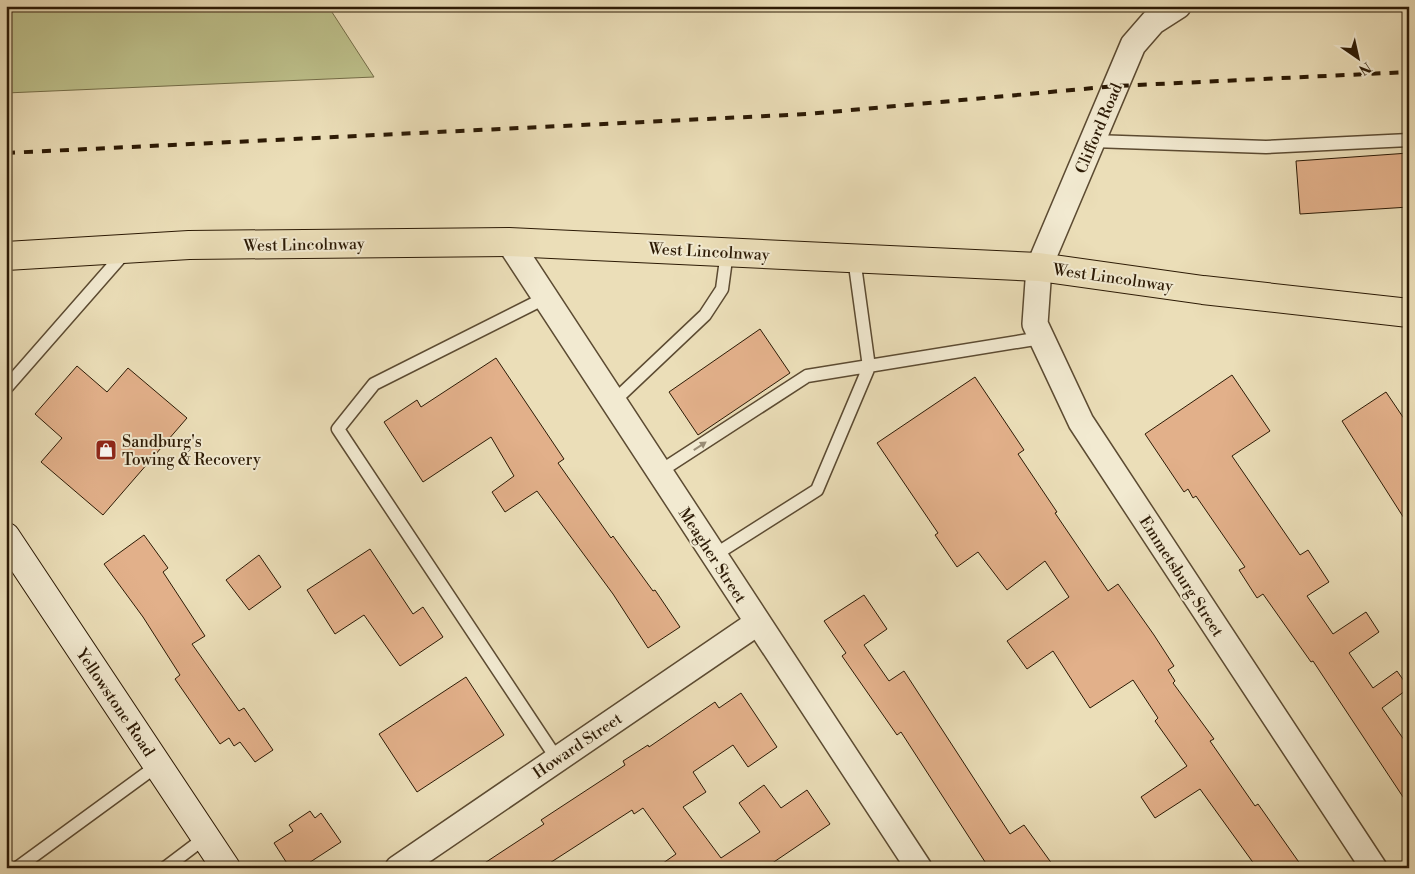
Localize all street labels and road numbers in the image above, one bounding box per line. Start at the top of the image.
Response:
street label: Clifford Road [1071,80,1127,177]
street label: West Lincolnway [242,234,365,256]
street label: West Lincolnway [647,239,770,265]
street label: West Lincolnway [1050,260,1175,296]
street label: Meagher Street [674,504,751,607]
street label: Emmetsburg Street [1135,512,1228,641]
street label: Yellowstone Road [71,644,159,761]
street label: Howard Street [529,708,626,783]

